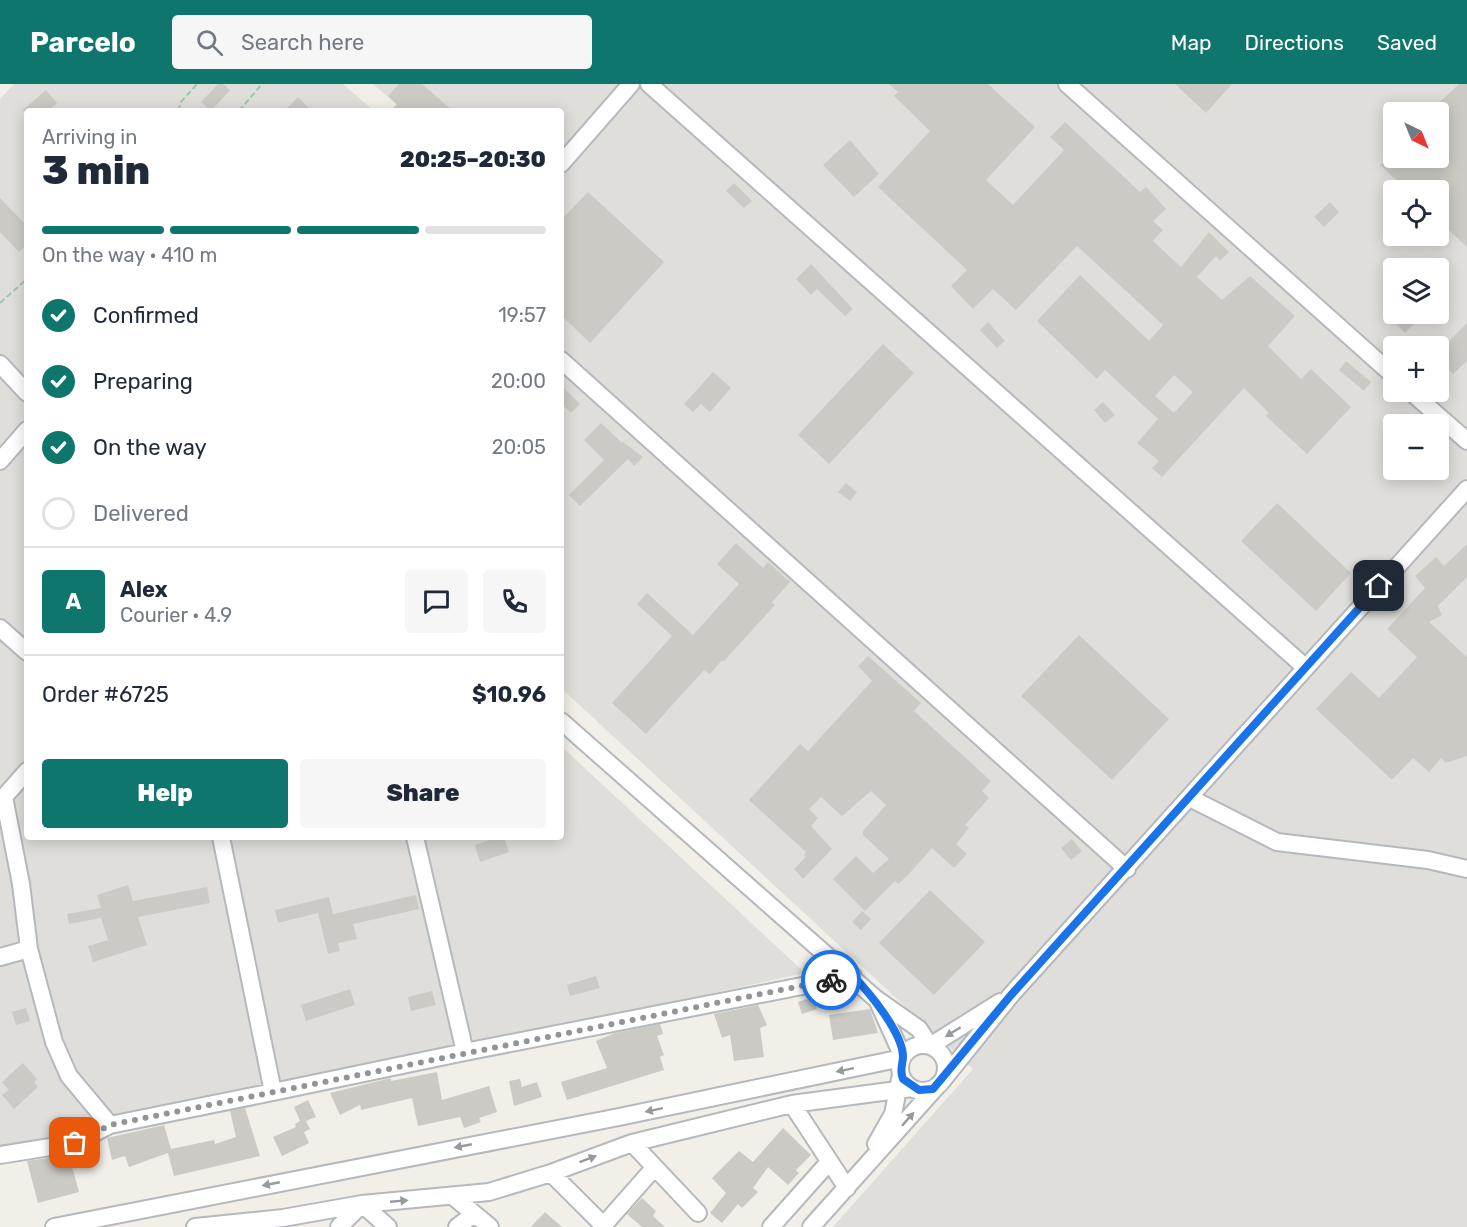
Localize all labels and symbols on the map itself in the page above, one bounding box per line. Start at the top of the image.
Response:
north arrow [1383,102,1449,168]
pin [1353,560,1404,611]
courier [801,950,861,1010]
one-way arrow [945,1026,961,1037]
one-way arrow [836,1066,855,1075]
one-way arrow [645,1105,664,1115]
one-way arrow [901,1112,914,1127]
pin [49,1117,100,1168]
one-way arrow [453,1142,472,1151]
one-way arrow [579,1154,597,1164]
one-way arrow [262,1180,281,1189]
one-way arrow [389,1196,408,1206]

